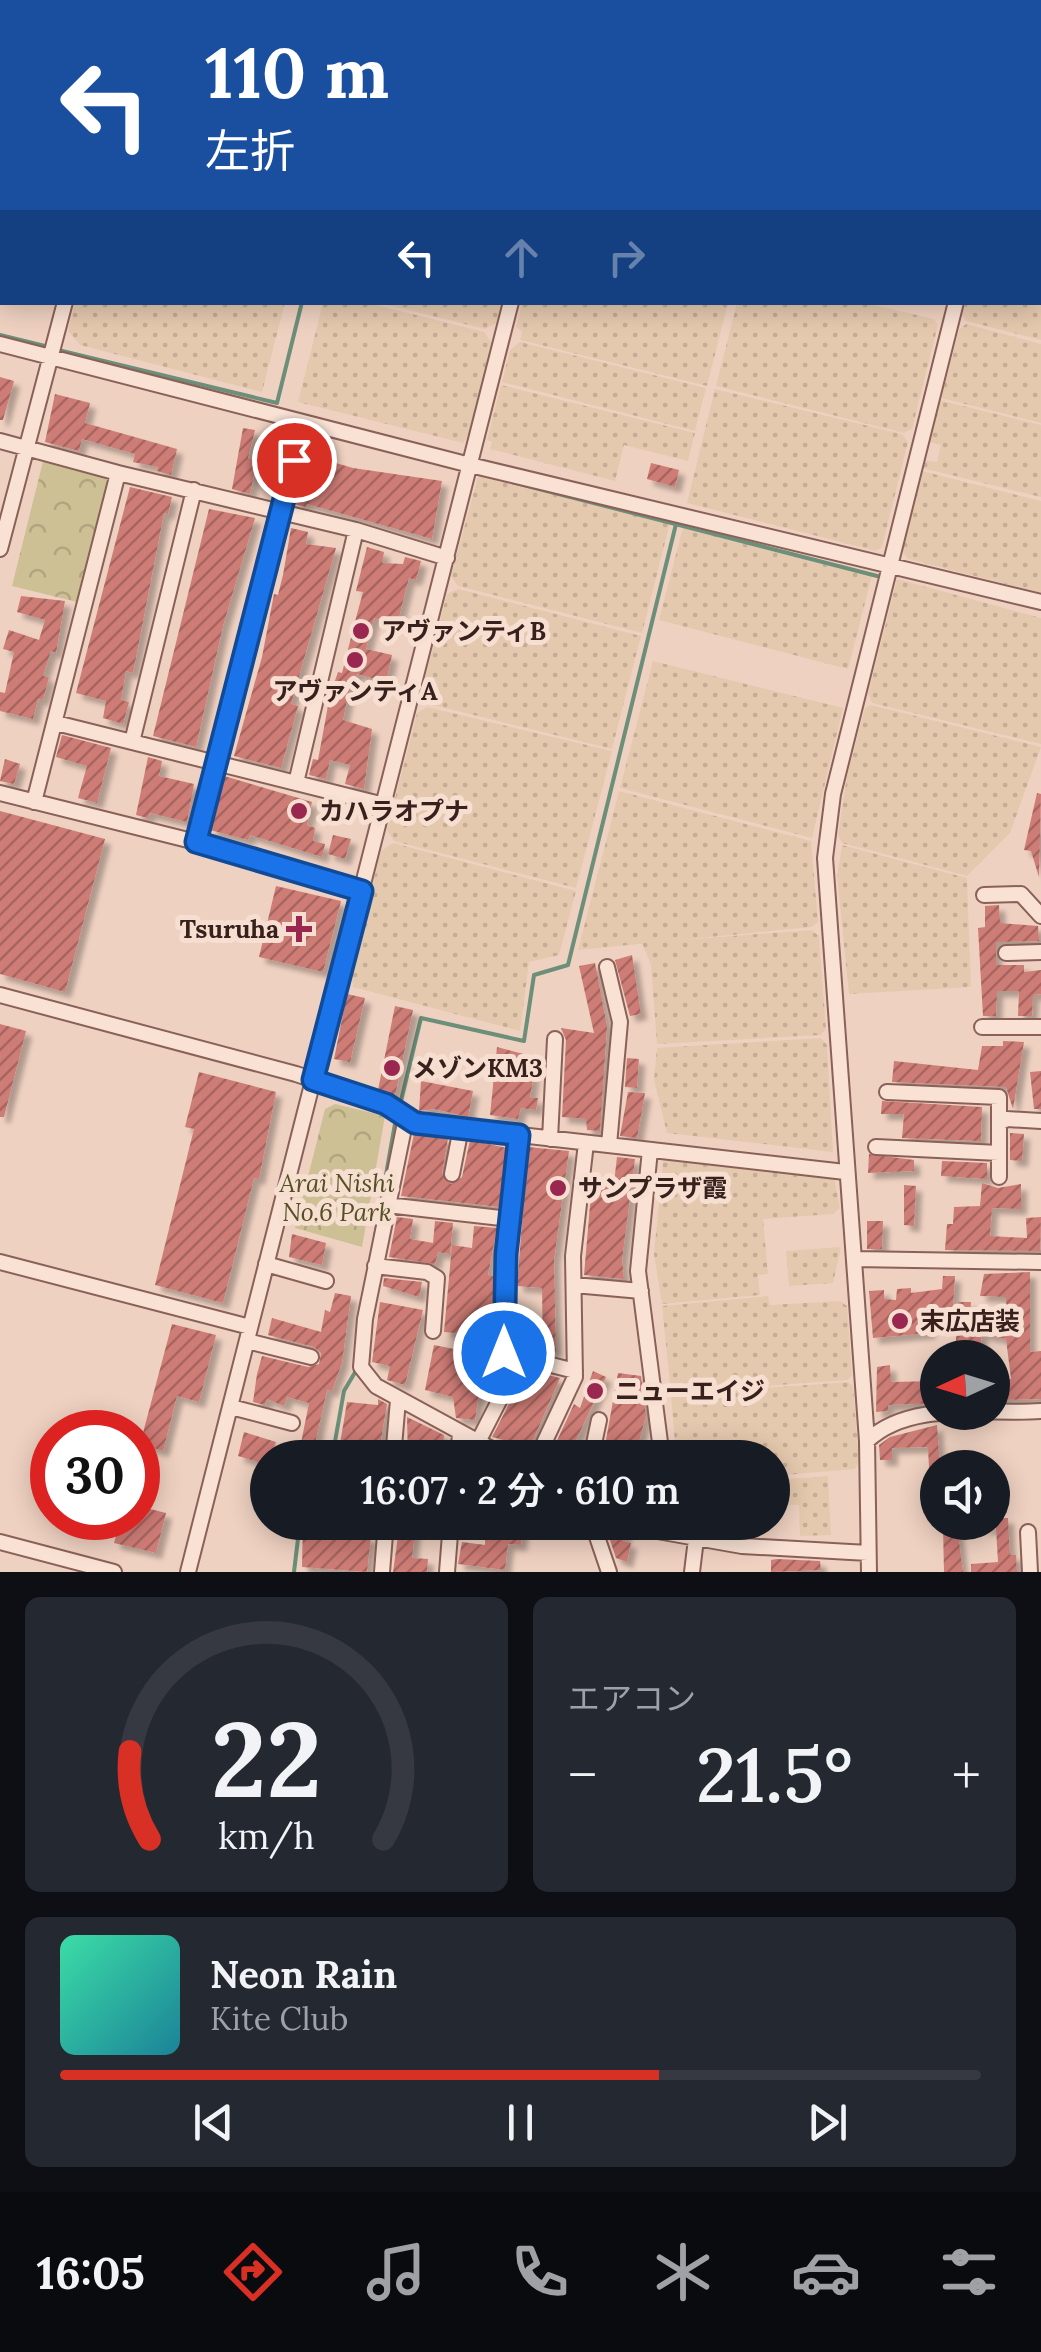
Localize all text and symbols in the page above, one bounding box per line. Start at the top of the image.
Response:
text: 110 m [205,28,389,117]
icon: left [40,40,170,170]
text: 左折 [205,122,295,179]
icon: left [389,230,444,285]
icon: ahead [494,230,549,285]
icon: right [599,230,654,285]
pin [252,418,337,503]
icon: arrive [267,433,322,488]
place label: アヴァンティB [381,615,546,647]
marker: アヴァンティB [350,620,372,642]
marker: アヴァンティA [344,649,366,671]
place label: アヴァンティA [272,675,438,707]
place label: カハラオプナ [319,795,469,827]
marker: カハラオプナ [288,800,310,822]
place label: Tsuruha [180,913,279,945]
marker: Tsuruha [288,918,310,940]
place label: メゾンKM3 [412,1052,543,1084]
marker: メゾンKM3 [381,1057,403,1079]
park label: Arai Nishi No.6 Park [278,1167,395,1228]
place label: サンプラザ霞 [578,1172,727,1204]
marker: サンプラザ霞 [547,1177,569,1199]
position arrow [452,1301,556,1405]
place label: 末広店装 [920,1305,1020,1337]
marker: 末広店装 [889,1310,911,1332]
north arrow [920,1340,1010,1430]
map controls [920,1340,1010,1540]
place label: ニューエイジ [615,1375,765,1407]
marker: ニューエイジ [584,1380,606,1402]
speed limit sign: 30 [30,1410,160,1540]
button: sound [920,1450,1010,1540]
text: 16:07 · 2 分 · 610 m [360,1466,680,1514]
text: エアコン [568,1678,696,1719]
text: 22 [211,1692,322,1825]
text: 21.5° [696,1727,853,1823]
text: − [568,1740,597,1810]
text: + [952,1740,981,1810]
text: km/h [218,1813,315,1859]
text: Neon Rain [210,1950,397,1998]
text: Kite Club [210,1998,348,2039]
icon: previous [186,2095,241,2150]
icon: pause [493,2095,548,2150]
icon: next [800,2095,855,2150]
icon: directions [218,2237,288,2307]
icon: music [361,2237,431,2307]
icon: phone [505,2237,575,2307]
icon: climate [648,2237,718,2307]
icon: car [791,2237,861,2307]
icon: filters [934,2237,1004,2307]
text: 16:05 [37,2244,145,2301]

